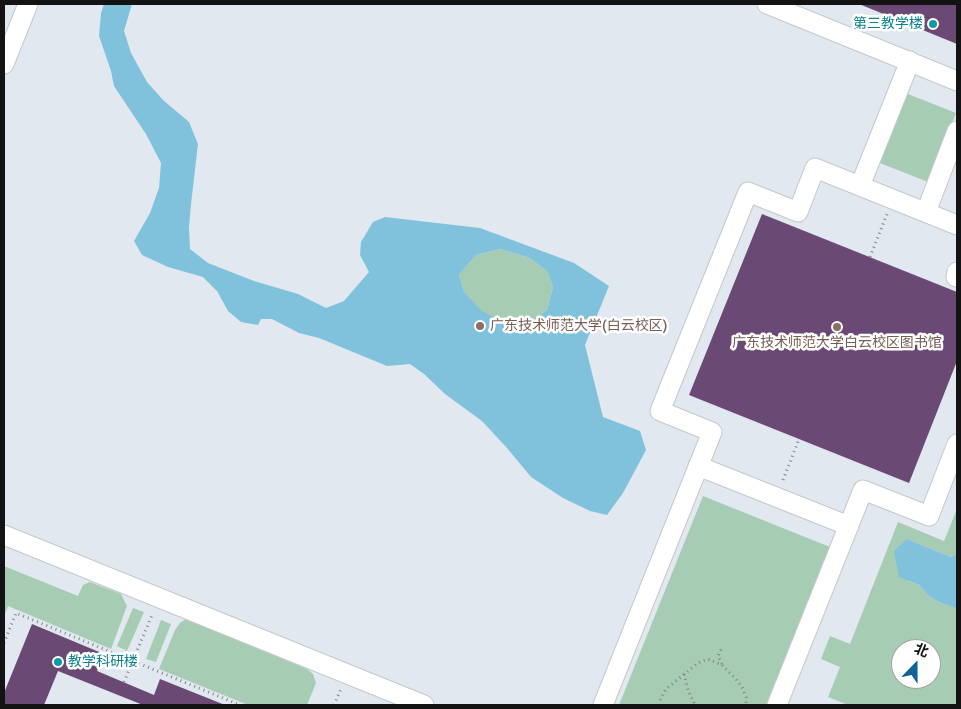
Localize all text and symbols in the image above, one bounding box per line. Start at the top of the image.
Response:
place label: 第三教学楼 [853,16,923,32]
marker: 第三教学楼 [927,18,939,30]
place label: 广东技术师范大学(白云校区) [490,318,667,334]
marker: 广东技术师范大学(白云校区) [474,320,486,332]
marker: 广东技术师范大学白云校区图书馆 [831,321,843,333]
place label: 广东技术师范大学白云校区图书馆 [732,335,942,351]
north arrow [891,639,941,689]
text: 北 [912,640,931,661]
place label: 教学科研楼 [68,654,138,670]
marker: 教学科研楼 [52,656,64,668]

